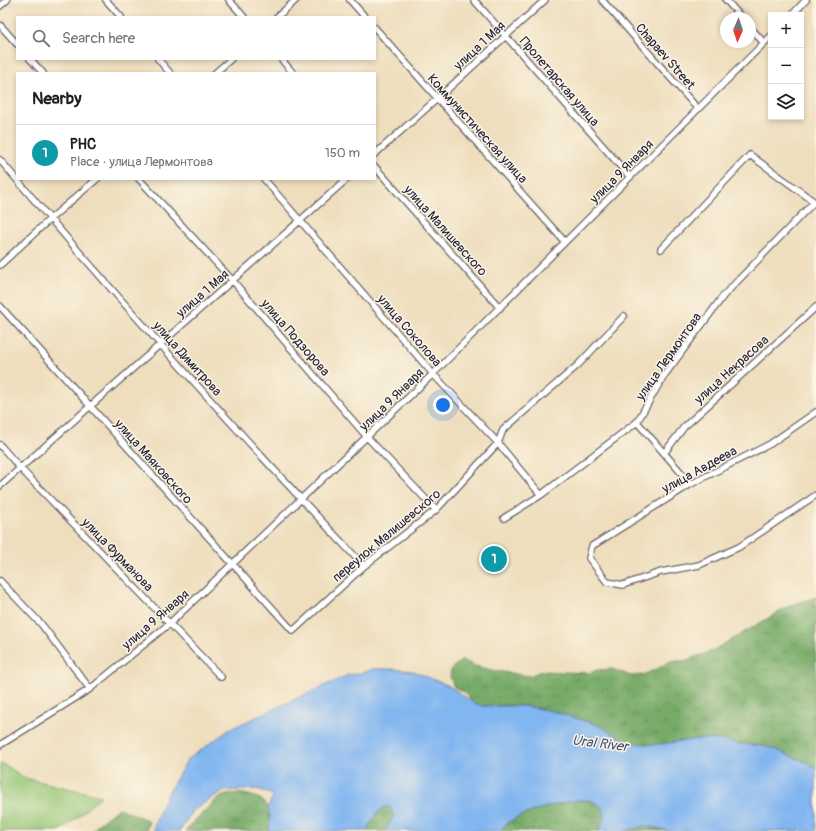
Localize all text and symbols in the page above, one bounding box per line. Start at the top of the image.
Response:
north arrow [720,12,756,48]
map controls [768,12,804,120]
button: + [768,12,804,48]
search box [16,16,376,60]
street label: улица 1 Мая [450,18,509,74]
street label: Chapaev Street [632,20,699,94]
icon: search [30,27,52,49]
text: Search here [62,29,135,48]
street label: Пролетарская улица [516,34,603,130]
button: − [768,48,804,84]
street label: Коммунистическая улица [424,71,531,187]
button: layers [768,84,804,120]
text: Nearby [32,88,81,109]
text: РНС [70,135,96,154]
street label: улица 9 Января [586,137,657,208]
text: 1 [42,145,48,161]
text: 150 m [325,145,360,161]
text: Place · улица Лермонтова [70,154,213,170]
street label: улица Малишевского [400,181,490,279]
street label: улица 1 Мая [172,267,232,322]
street label: улица Соколова [373,291,445,370]
street label: улица Подзорова [257,295,333,379]
street label: улица Лермонтова [632,310,705,404]
street label: улица Димитрова [149,317,225,399]
street label: улица Некрасова [690,332,772,408]
street label: улица 9 Января [355,365,427,435]
your location [433,395,453,415]
street label: улица Маяковского [110,415,196,507]
street label: улица Авдеева [658,443,740,497]
street label: переулок Малишевского [329,486,444,586]
street label: улица Фурманова [77,514,156,595]
pin: 1 [481,544,507,574]
street label: улица 9 Января [118,586,192,654]
water label: Ural River [571,732,631,756]

